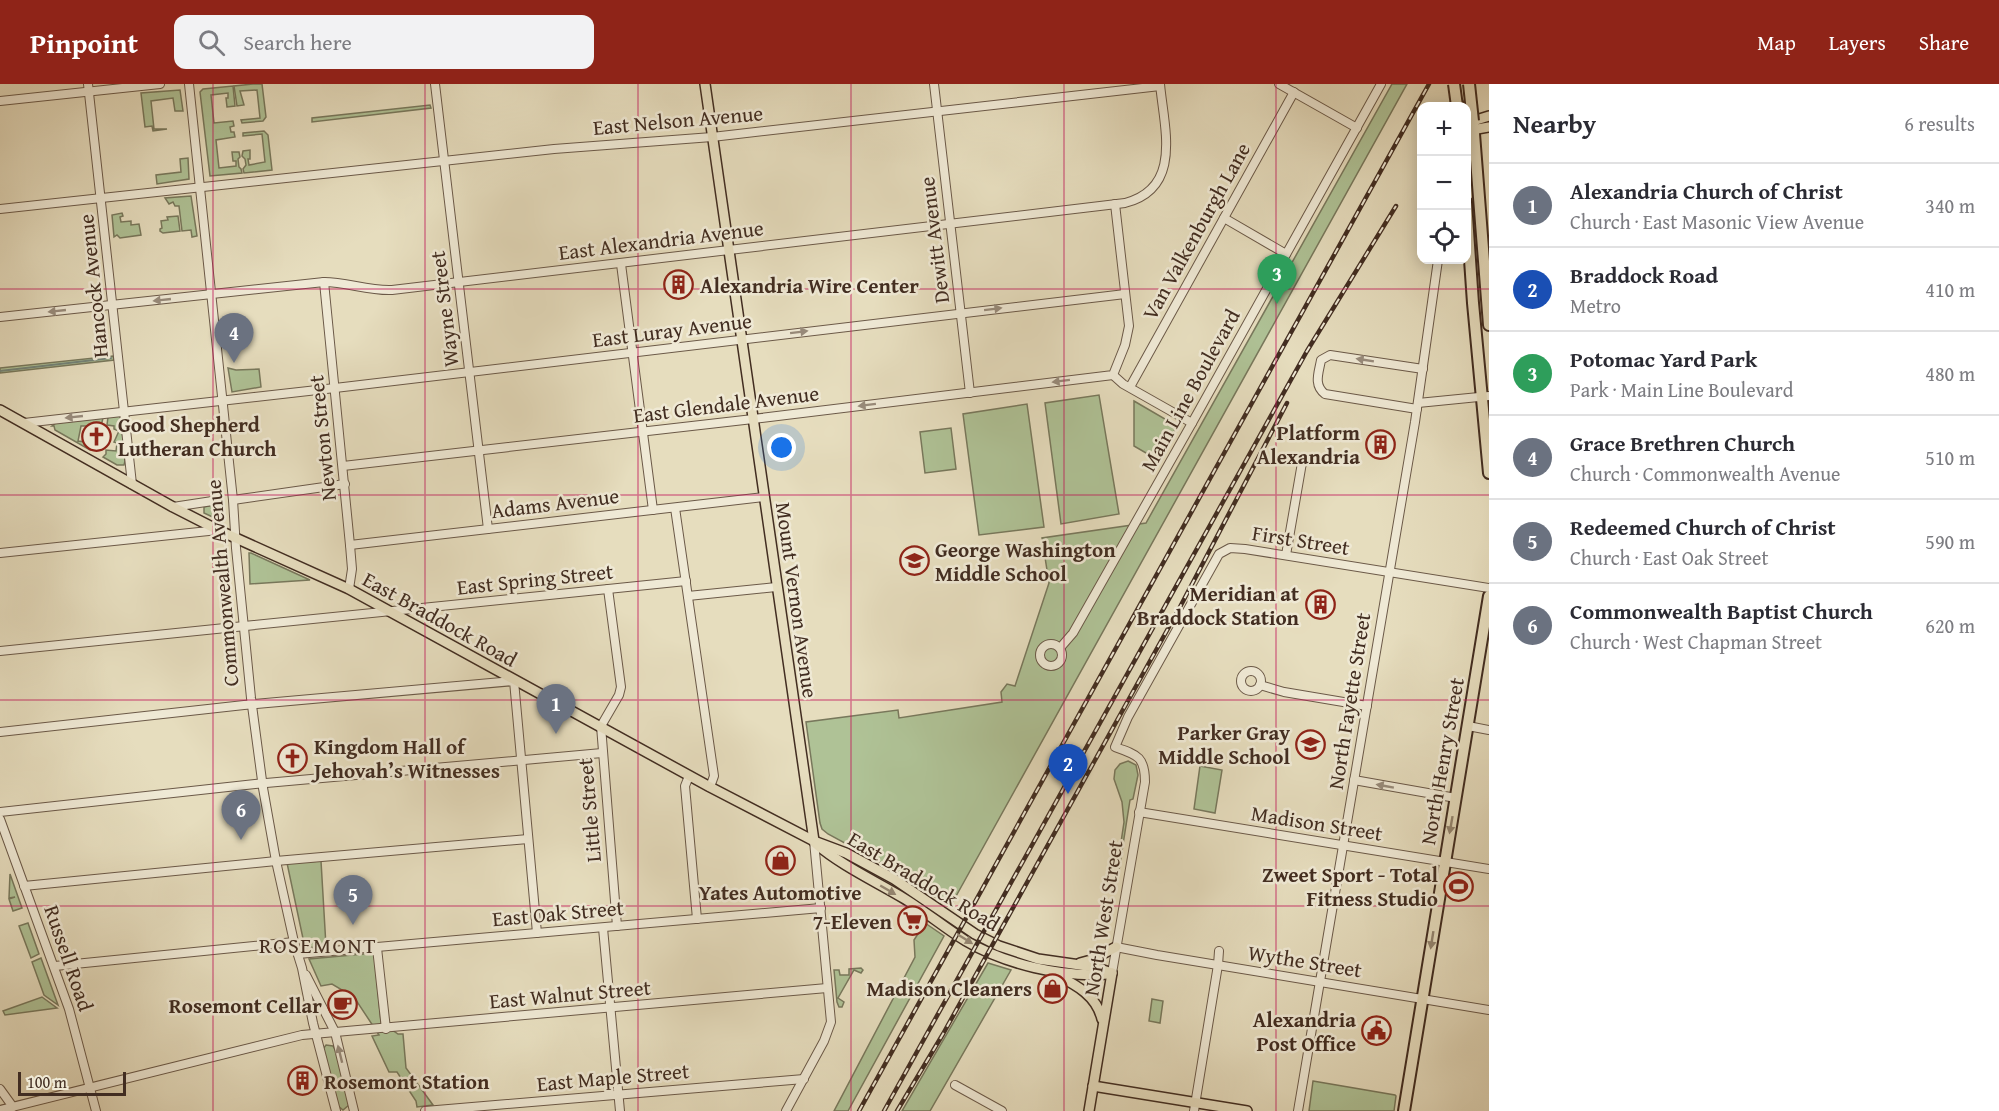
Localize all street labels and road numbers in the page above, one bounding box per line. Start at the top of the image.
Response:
street label: East Nelson Avenue [592,97,764,143]
street label: Van Valkenburgh Lane [1134,137,1258,325]
street label: Dewitt Avenue [911,175,957,305]
street label: Hancock Avenue [70,212,116,359]
street label: East Alexandria Avenue [557,212,765,268]
street label: Wayne Street [421,249,467,369]
street label: Main Line Boulevard [1133,303,1248,477]
street label: East Luray Avenue [590,305,754,355]
street label: Newton Street [300,373,344,502]
street label: East Glendale Avenue [631,377,821,431]
street label: Commonwealth Avenue [198,478,246,688]
street label: Adams Avenue [489,480,621,526]
street label: Mount Vernon Avenue [768,500,826,700]
street label: First Street [1250,517,1353,563]
street label: East Spring Street [455,555,615,603]
street label: East Braddock Road [357,564,524,675]
street label: North Fayette Street [1320,610,1378,792]
street label: North Henry Street [1412,674,1472,847]
street label: Little Street [569,756,609,863]
street label: Madison Street [1249,797,1386,849]
street label: East Braddock Road [842,823,1007,939]
street label: North West Street [1075,837,1131,998]
street label: East Oak Street [491,892,626,934]
street label: Russell Road [36,901,102,1016]
street label: Wythe Street [1246,937,1365,985]
street label: East Walnut Street [488,971,653,1017]
street label: East Maple Street [535,1055,691,1099]

